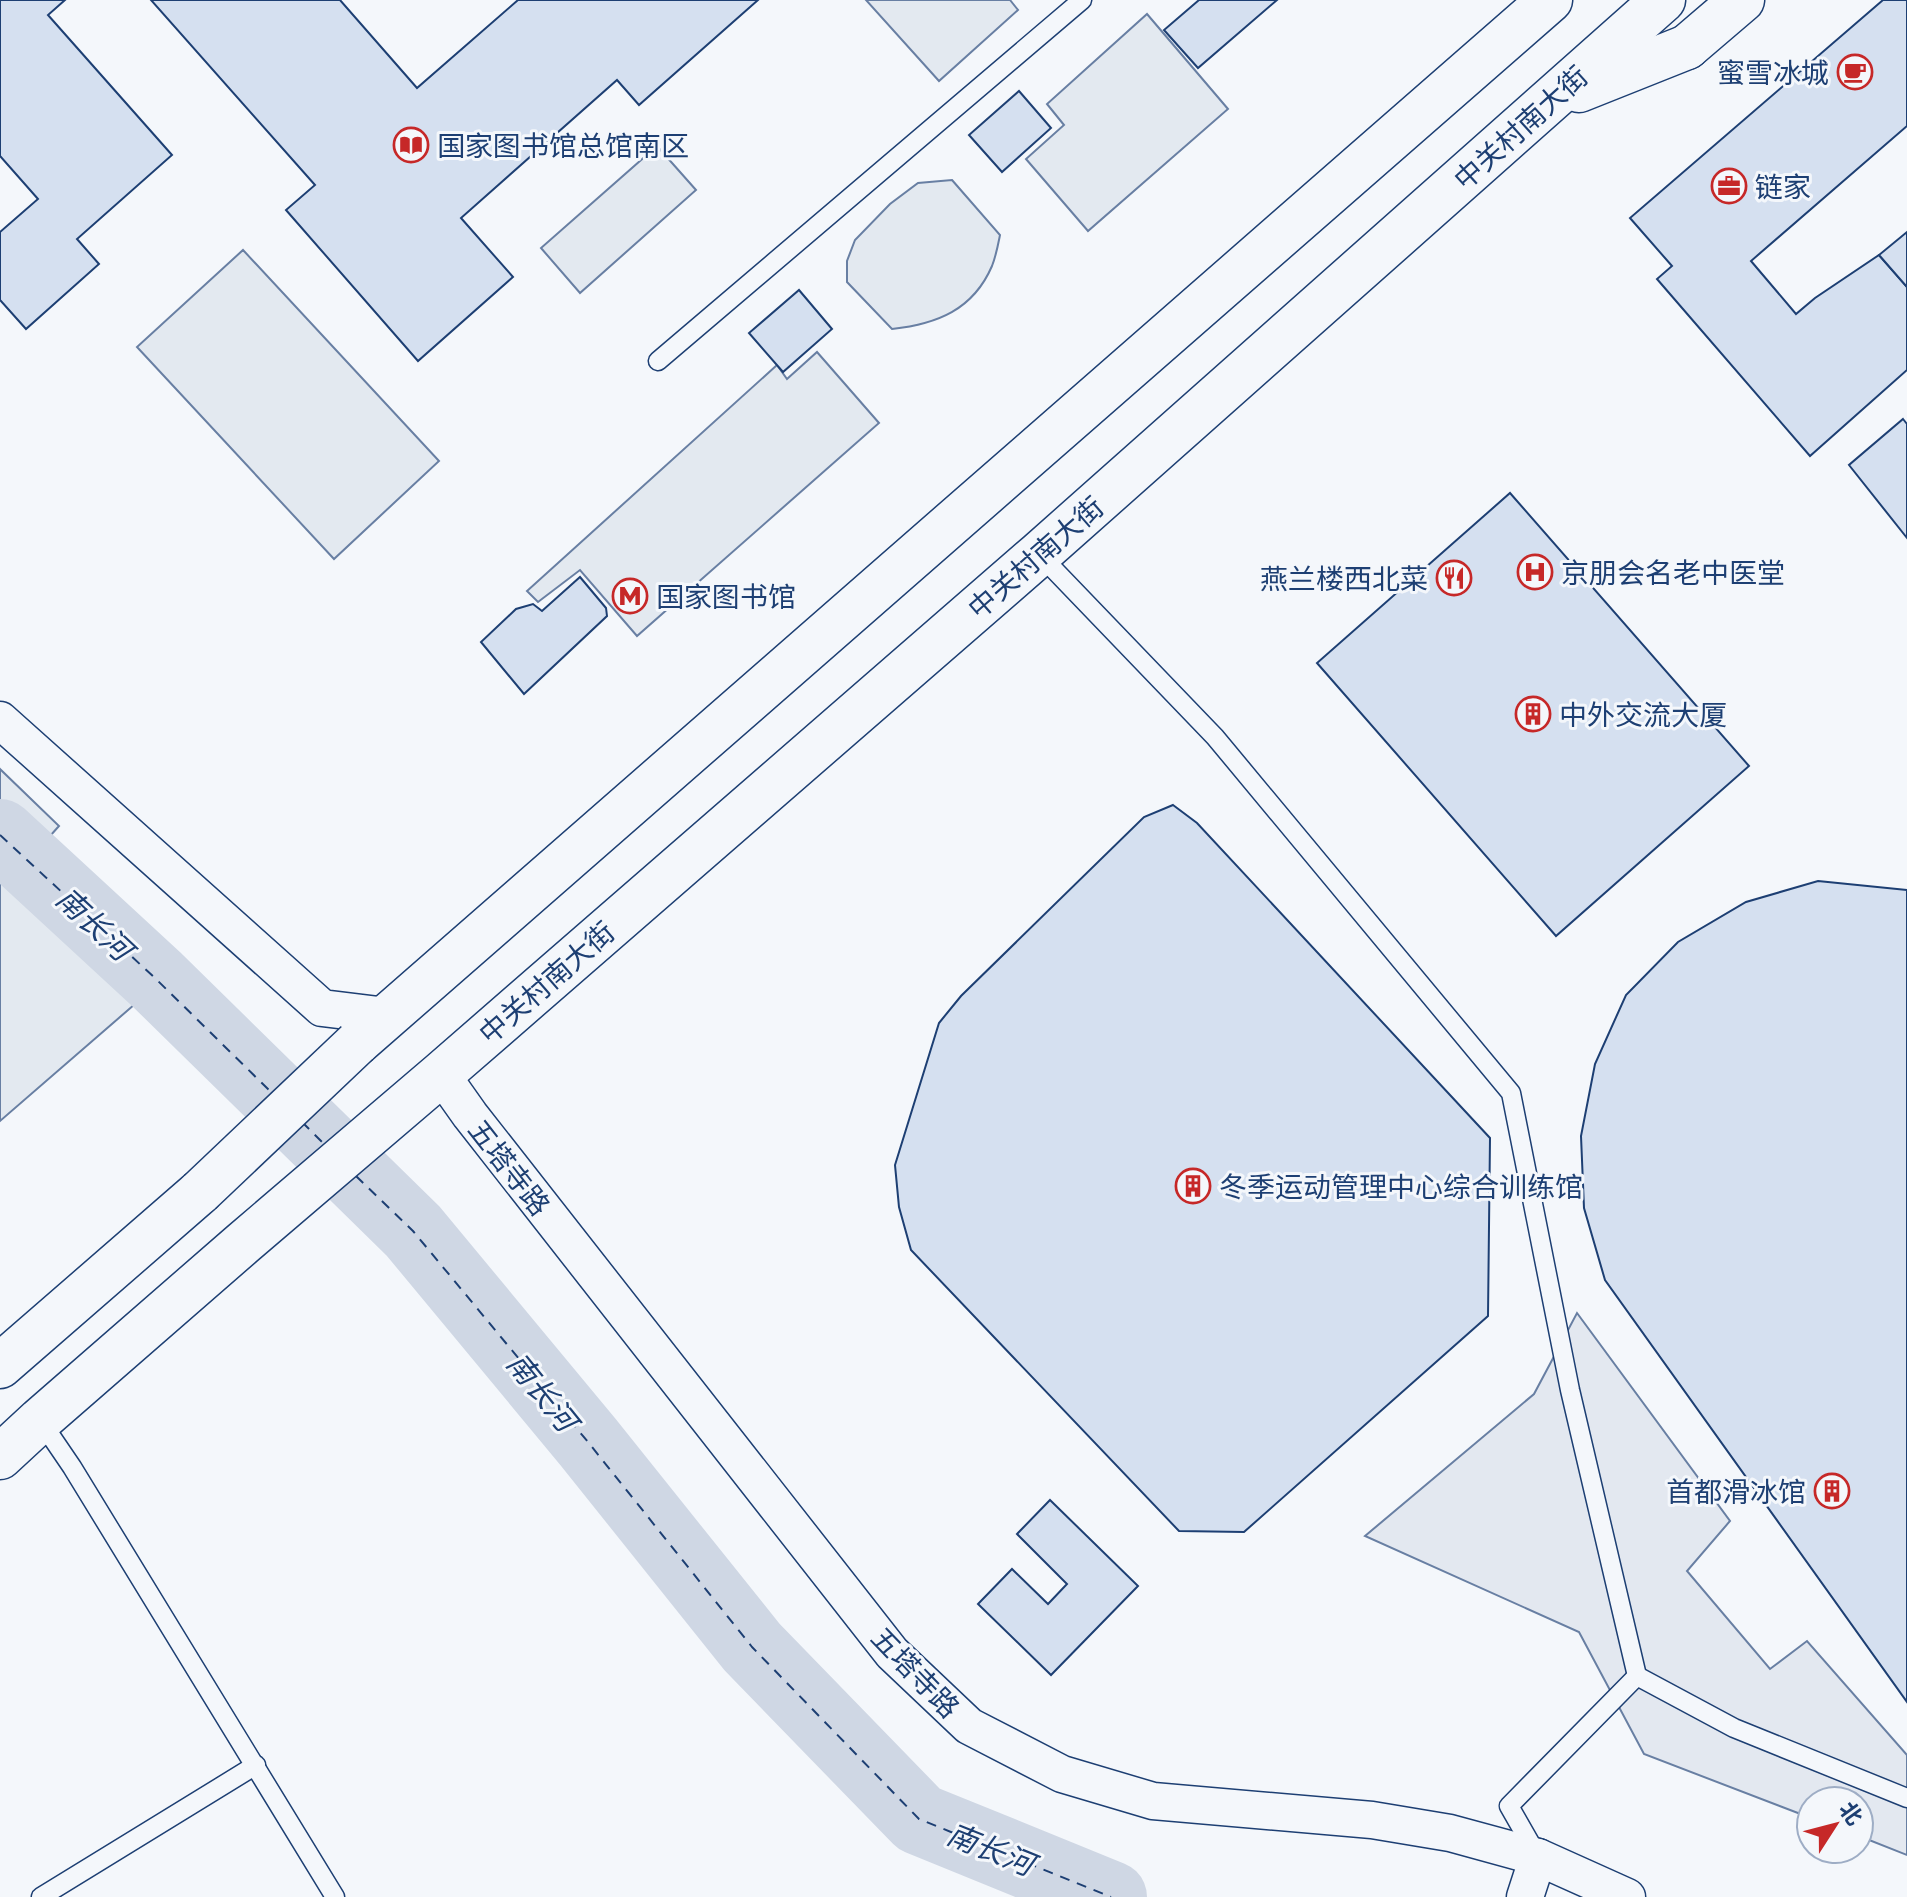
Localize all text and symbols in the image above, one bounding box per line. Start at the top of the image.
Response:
cafe icon: 蜜雪冰城 [1836,53,1874,91]
place label: 蜜雪冰城 [1717,55,1829,89]
street label: 中关村南大街 [1446,58,1594,196]
library icon: 国家图书馆总馆南区 [392,126,430,164]
place label: 国家图书馆总馆南区 [437,128,689,162]
office icon: 链家 [1710,167,1748,205]
place label: 链家 [1755,169,1811,203]
street label: 中关村南大街 [960,489,1110,625]
hospital icon: 京朋会名老中医堂 [1516,553,1554,591]
place label: 京朋会名老中医堂 [1561,555,1785,589]
restaurant icon: 燕兰楼西北菜 [1435,559,1473,597]
place label: 燕兰楼西北菜 [1260,561,1428,595]
metro station icon: 国家图书馆 [611,577,649,615]
place label: 国家图书馆 [656,579,796,613]
building icon: 中外交流大厦 [1514,695,1552,733]
place label: 中外交流大厦 [1559,697,1727,731]
water label: 南长河 [50,879,144,970]
street label: 中关村南大街 [471,914,621,1050]
street label: 五塔寺路 [462,1112,558,1222]
building icon: 冬季运动管理中心综合训练馆 [1174,1167,1212,1205]
place label: 冬季运动管理中心综合训练馆 [1219,1169,1583,1203]
water label: 南长河 [501,1345,588,1441]
building icon: 首都滑冰馆 [1813,1472,1851,1510]
place label: 首都滑冰馆 [1666,1474,1806,1508]
street label: 五塔寺路 [865,1620,967,1724]
north arrow [1795,1785,1875,1865]
text: 北 [1835,1796,1869,1829]
water label: 南长河 [943,1814,1044,1883]

